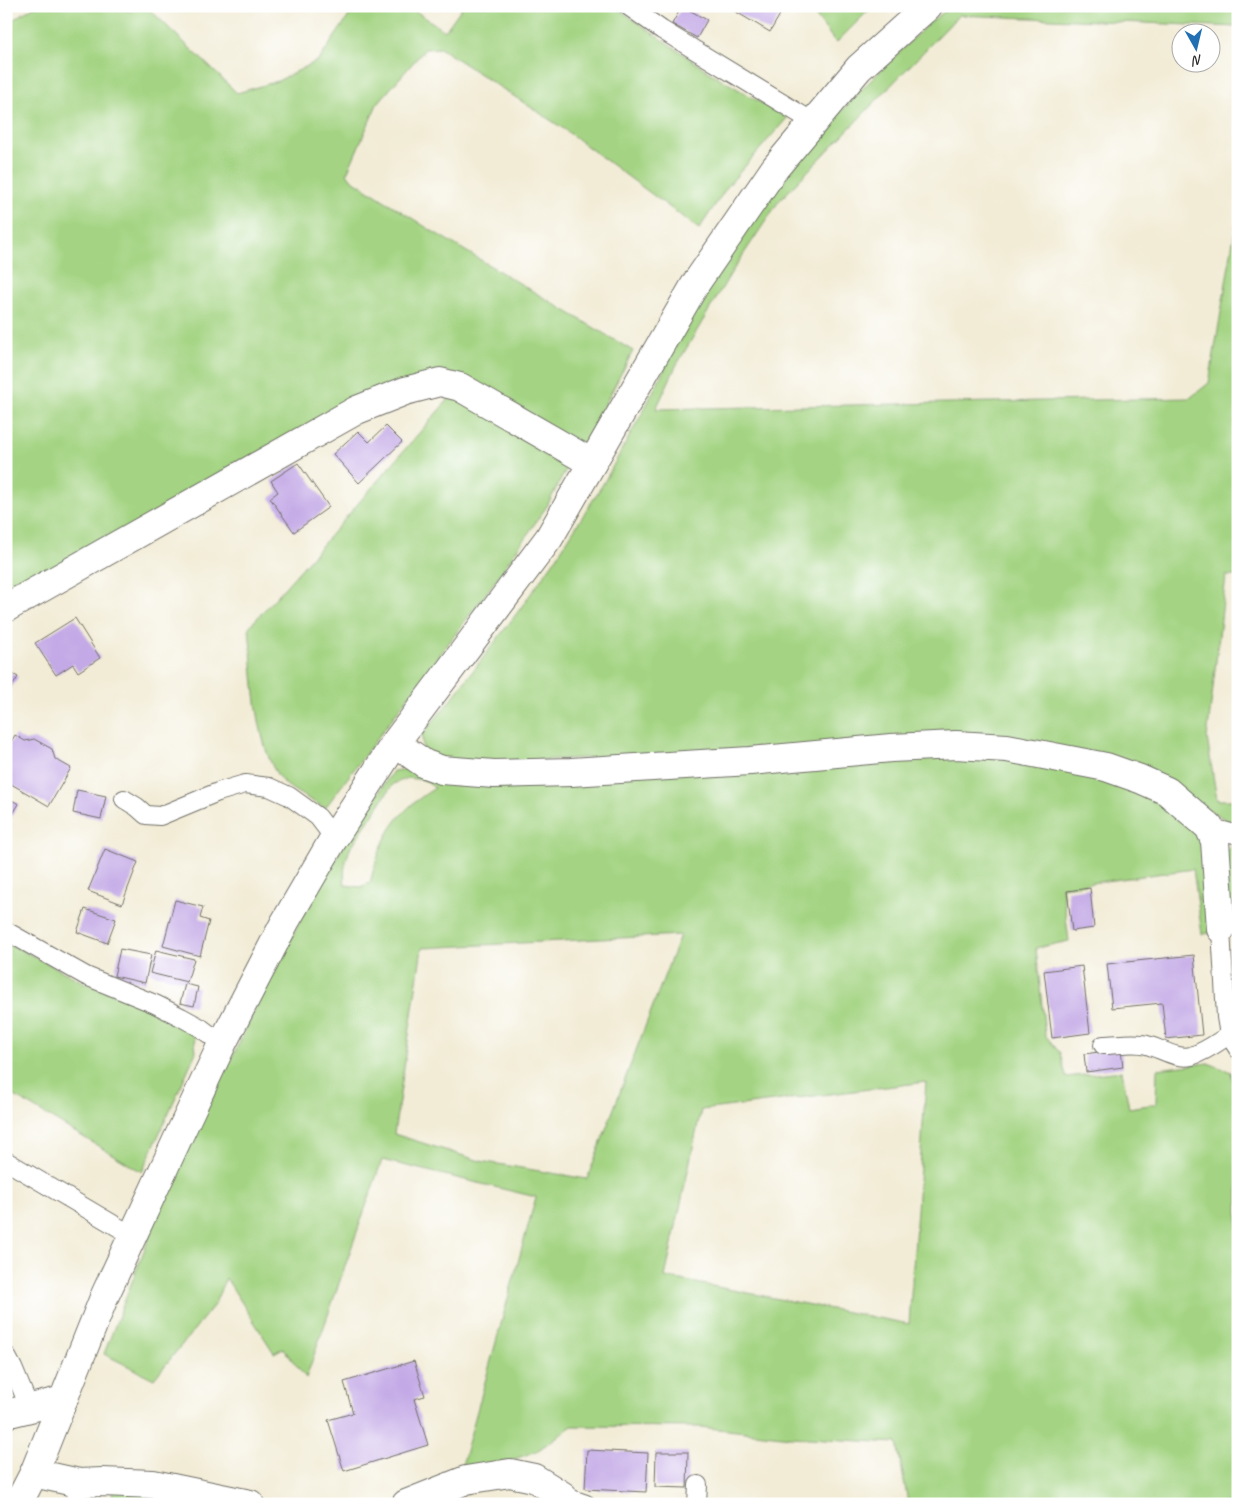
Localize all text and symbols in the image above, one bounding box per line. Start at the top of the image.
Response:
north arrow [1172,22,1222,72]
text: N [1190,51,1203,70]

